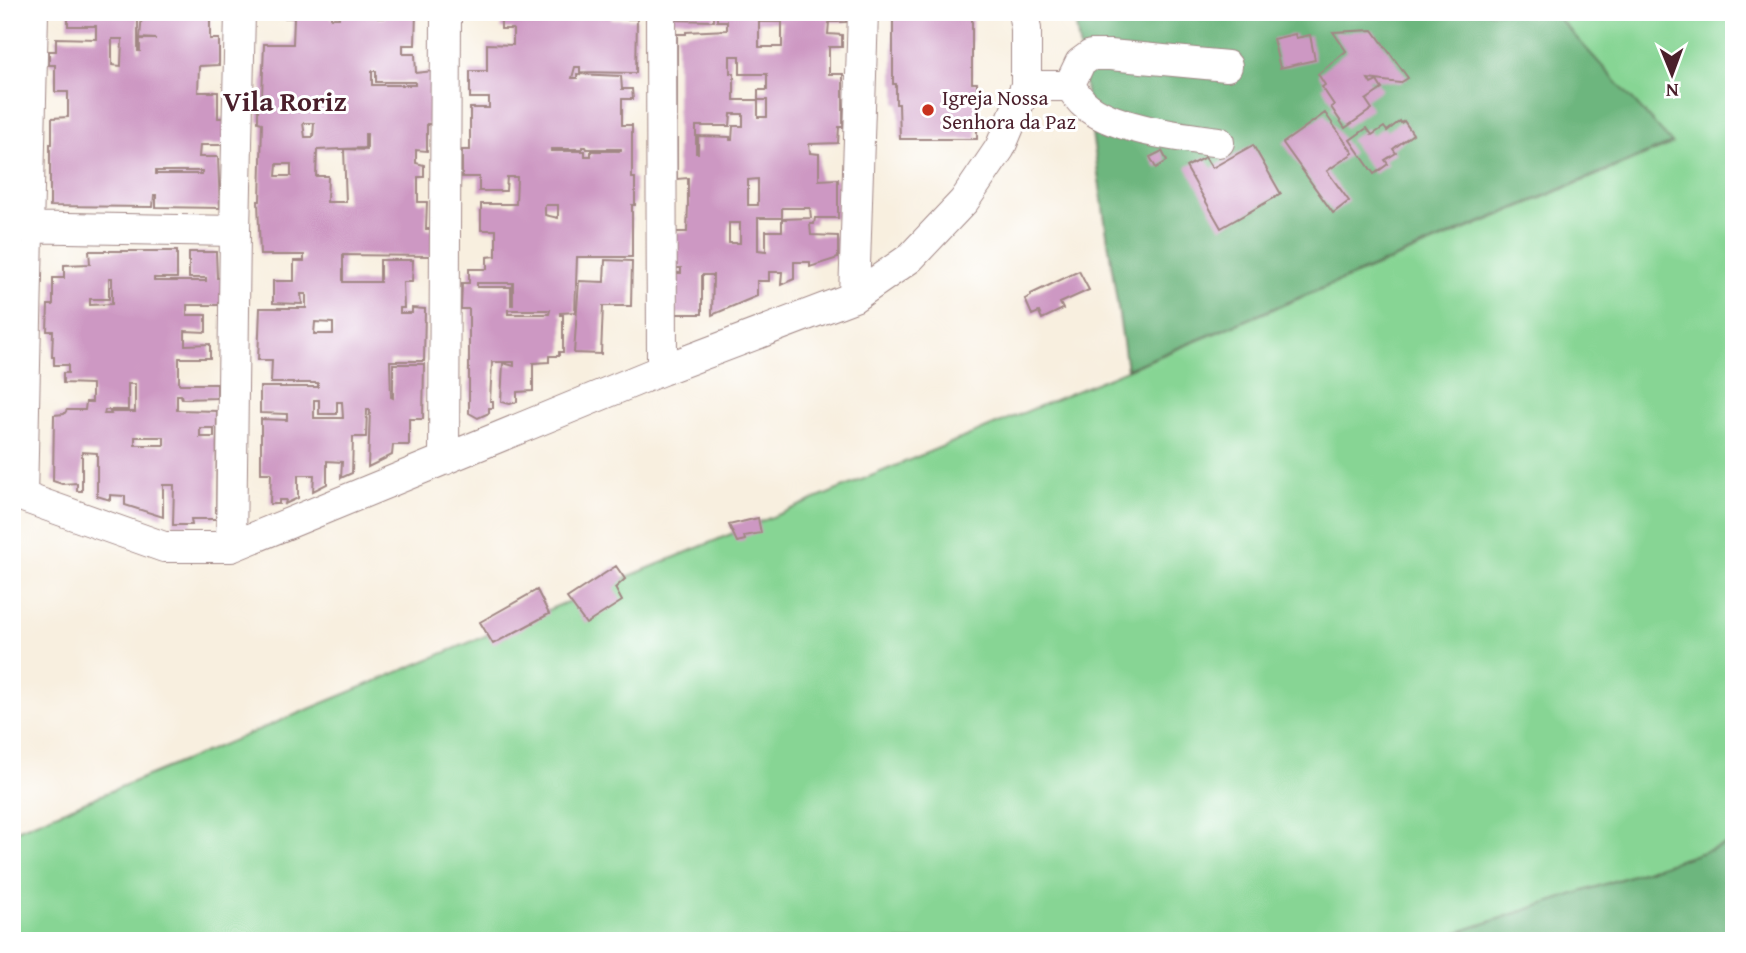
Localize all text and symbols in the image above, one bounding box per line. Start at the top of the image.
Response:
north arrow [1638,38,1708,108]
text: N [1665,77,1679,105]
district label: Vila Roriz [223,80,347,121]
place label: Igreja Nossa Senhora da Paz [942,82,1076,137]
marker: Igreja Nossa Senhora da Paz [920,102,936,118]

